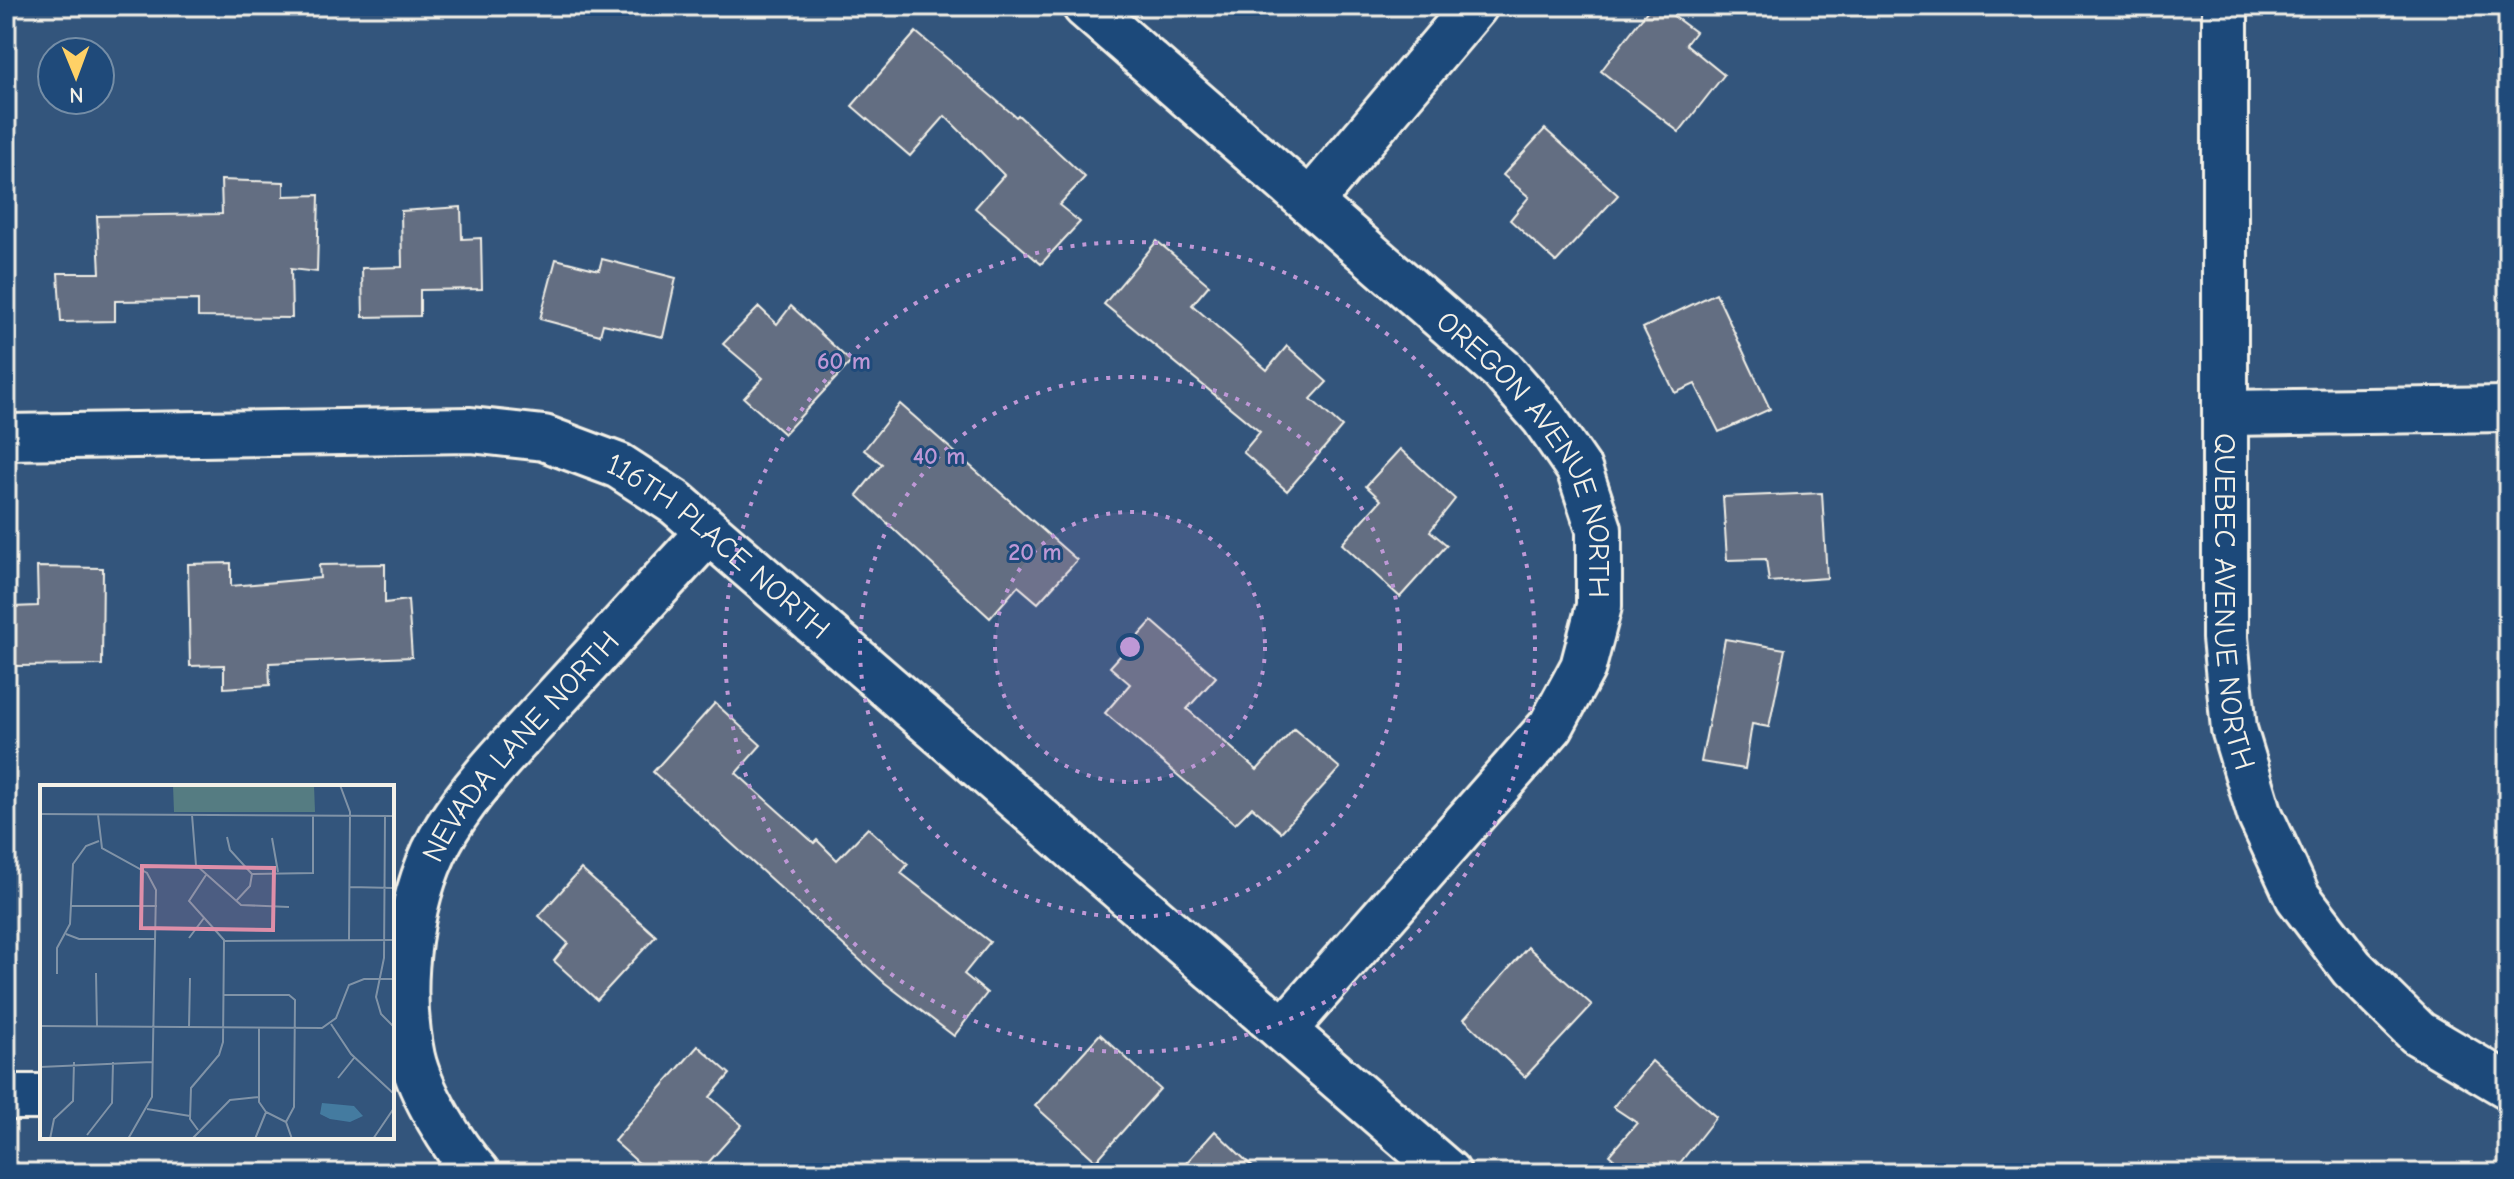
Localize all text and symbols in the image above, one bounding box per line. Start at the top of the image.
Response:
north arrow [36,36,116,116]
text: N [69,82,84,108]
street label: OREGON AVENUE NORTH [1429,304,1616,598]
text: 60 m [817,347,871,375]
street label: QUEBEC AVENUE NORTH [2206,433,2262,774]
text: 40 m [913,442,965,470]
street label: 116TH PLACE NORTH [602,446,837,647]
text: 20 m [1008,538,1062,566]
street label: NEVADA LANE NORTH [415,624,627,867]
centre of rings [1116,633,1144,661]
inset map [40,785,394,1139]

